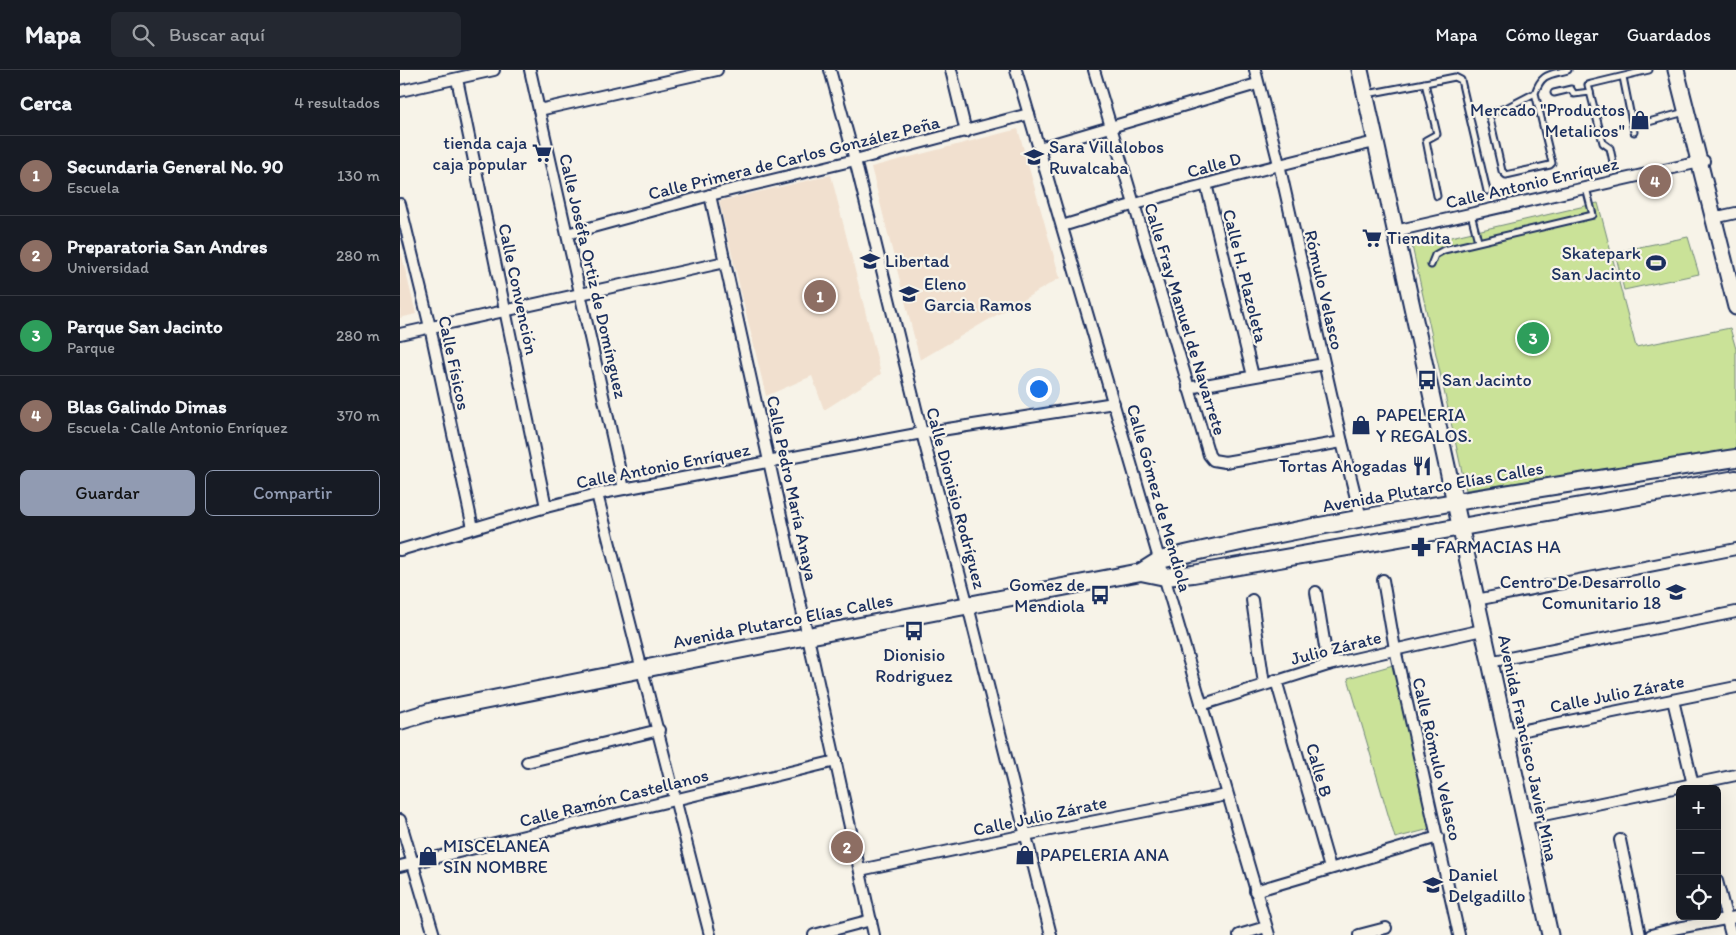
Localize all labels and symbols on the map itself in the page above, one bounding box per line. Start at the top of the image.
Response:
place label: Mercado "Productos Metalicos" [1470,99,1625,142]
shop icon: Mercado "Productos Metalicos" [1629,109,1651,131]
street label: Calle Primera de Carlos González Peña [646,111,943,205]
place label: tienda caja caja popular [433,132,528,175]
place label: Sara Villalobos Ruvalcaba [1049,136,1164,179]
supermarket icon: tienda caja caja popular [531,142,553,164]
school or university icon: Sara Villalobos Ruvalcaba [1023,146,1045,168]
street label: Calle D [1185,147,1243,183]
street label: Calle Joséfa Ortiz de Domínguez [554,151,632,401]
street label: Calle Antonio Enríquez [1443,152,1621,214]
pin: 4 [1639,162,1671,200]
street label: Calle Fray Manuel de Navarrete [1139,200,1231,438]
street label: Calle H. Plazoleta [1218,207,1272,346]
street label: Calle Convención [493,221,543,357]
supermarket icon: Tiendita [1361,227,1383,249]
place label: Tiendita [1387,227,1451,249]
street label: Rómulo Velasco [1300,228,1348,352]
place label: Skatepark San Jacinto [1551,242,1641,285]
school or university icon: Libertad [859,250,881,272]
place label: Libertad [885,250,950,272]
sports icon: Skatepark San Jacinto [1645,252,1667,274]
place label: Eleno Garcia Ramos [924,273,1032,316]
pin: 1 [804,277,836,315]
school or university icon: Eleno Garcia Ramos [898,283,920,305]
street label: Calle Físicos [433,314,475,412]
pin: 3 [1517,319,1549,357]
bus stop icon: San Jacinto [1416,369,1438,391]
place label: San Jacinto [1442,369,1532,391]
your location [1026,376,1052,402]
street label: Calle Pedro María Anaya [762,393,822,583]
street label: Calle Gómez de Mendiola [1122,402,1196,595]
place label: PAPELERIA Y REGALOS. [1376,404,1472,447]
street label: Calle Dionisio Rodríguez [921,405,991,591]
shop icon: PAPELERIA Y REGALOS. [1350,414,1372,436]
street label: Calle Antonio Enríquez [574,438,752,494]
place label: Tortas Ahogadas [1279,455,1407,477]
restaurant icon: Tortas Ahogadas [1411,455,1433,477]
street label: Avenida Plutarco Elías Calles [1321,457,1545,517]
pharmacy icon: FARMACIAS HA [1410,536,1432,558]
place label: FARMACIAS HA [1436,536,1561,558]
place label: Centro De Desarrollo Comunitario 18 [1500,571,1661,614]
place label: Gomez de Mendiola [1009,574,1086,617]
school or university icon: Centro De Desarrollo Comunitario 18 [1665,581,1687,603]
bus stop icon: Gomez de Mendiola [1089,584,1111,606]
street label: Avenida Plutarco Elías Calles [671,589,895,653]
bus stop icon: Dionisio Rodriguez [903,620,925,642]
street label: Julio Zárate [1288,626,1384,670]
street label: Avenida Francisco Javier Mina [1493,633,1563,863]
place label: Dionisio Rodriguez [875,644,953,687]
street label: Calle Julio Zárate [1548,670,1686,718]
street label: Calle Rómulo Velasco [1407,675,1467,843]
street label: Calle B [1301,740,1337,800]
street label: Calle Ramón Castellanos [517,764,711,832]
street label: Calle Julio Zárate [971,791,1109,841]
pin: 2 [831,828,863,866]
place label: MISCELANEA SIN NOMBRE [443,835,550,878]
shop icon: PAPELERIA ANA [1014,844,1036,866]
place label: PAPELERIA ANA [1040,844,1169,866]
shop icon: MISCELANEA SIN NOMBRE [417,845,439,867]
place label: Daniel Delgadillo [1448,864,1525,907]
school or university icon: Daniel Delgadillo [1422,874,1444,896]

